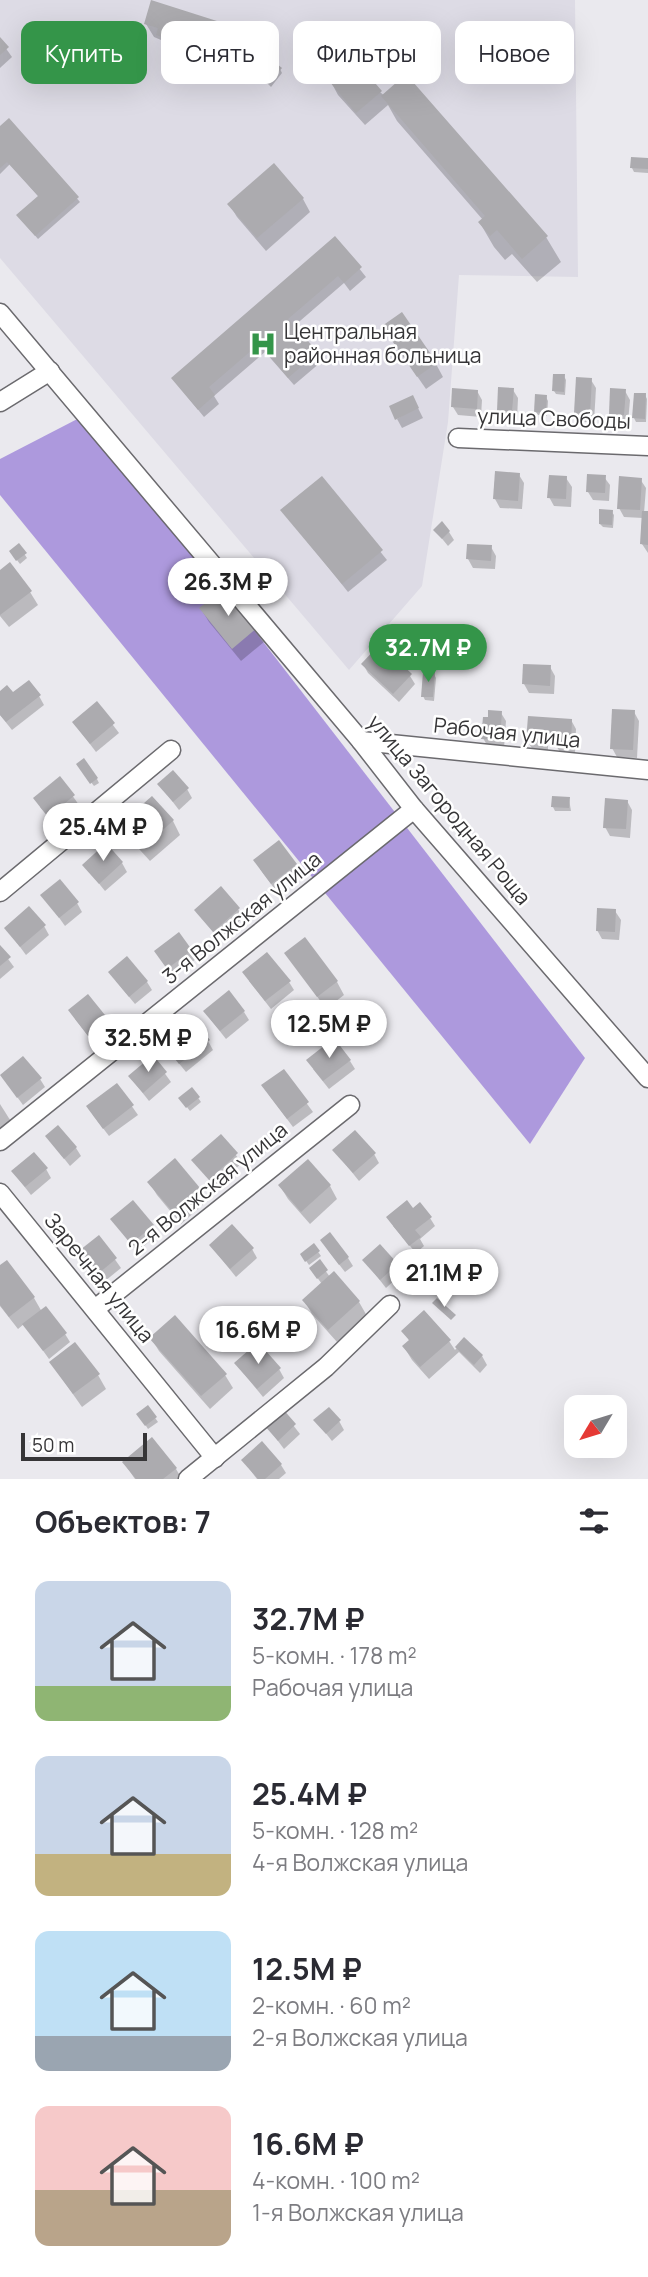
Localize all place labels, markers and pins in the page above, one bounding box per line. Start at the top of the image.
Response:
place label: Центральная районная больница [284,317,481,369]
hospital icon: Центральная районная больница [248,329,278,359]
pin: 26.3M ₽ [163,558,293,618]
pin: 32.7M ₽ [363,624,493,684]
pin: 25.4M ₽ [38,804,168,863]
pin: 12.5M ₽ [264,1000,394,1060]
pin: 32.5M ₽ [83,1014,213,1074]
pin: 21.1M ₽ [379,1250,509,1309]
pin: 16.6M ₽ [193,1306,323,1366]

